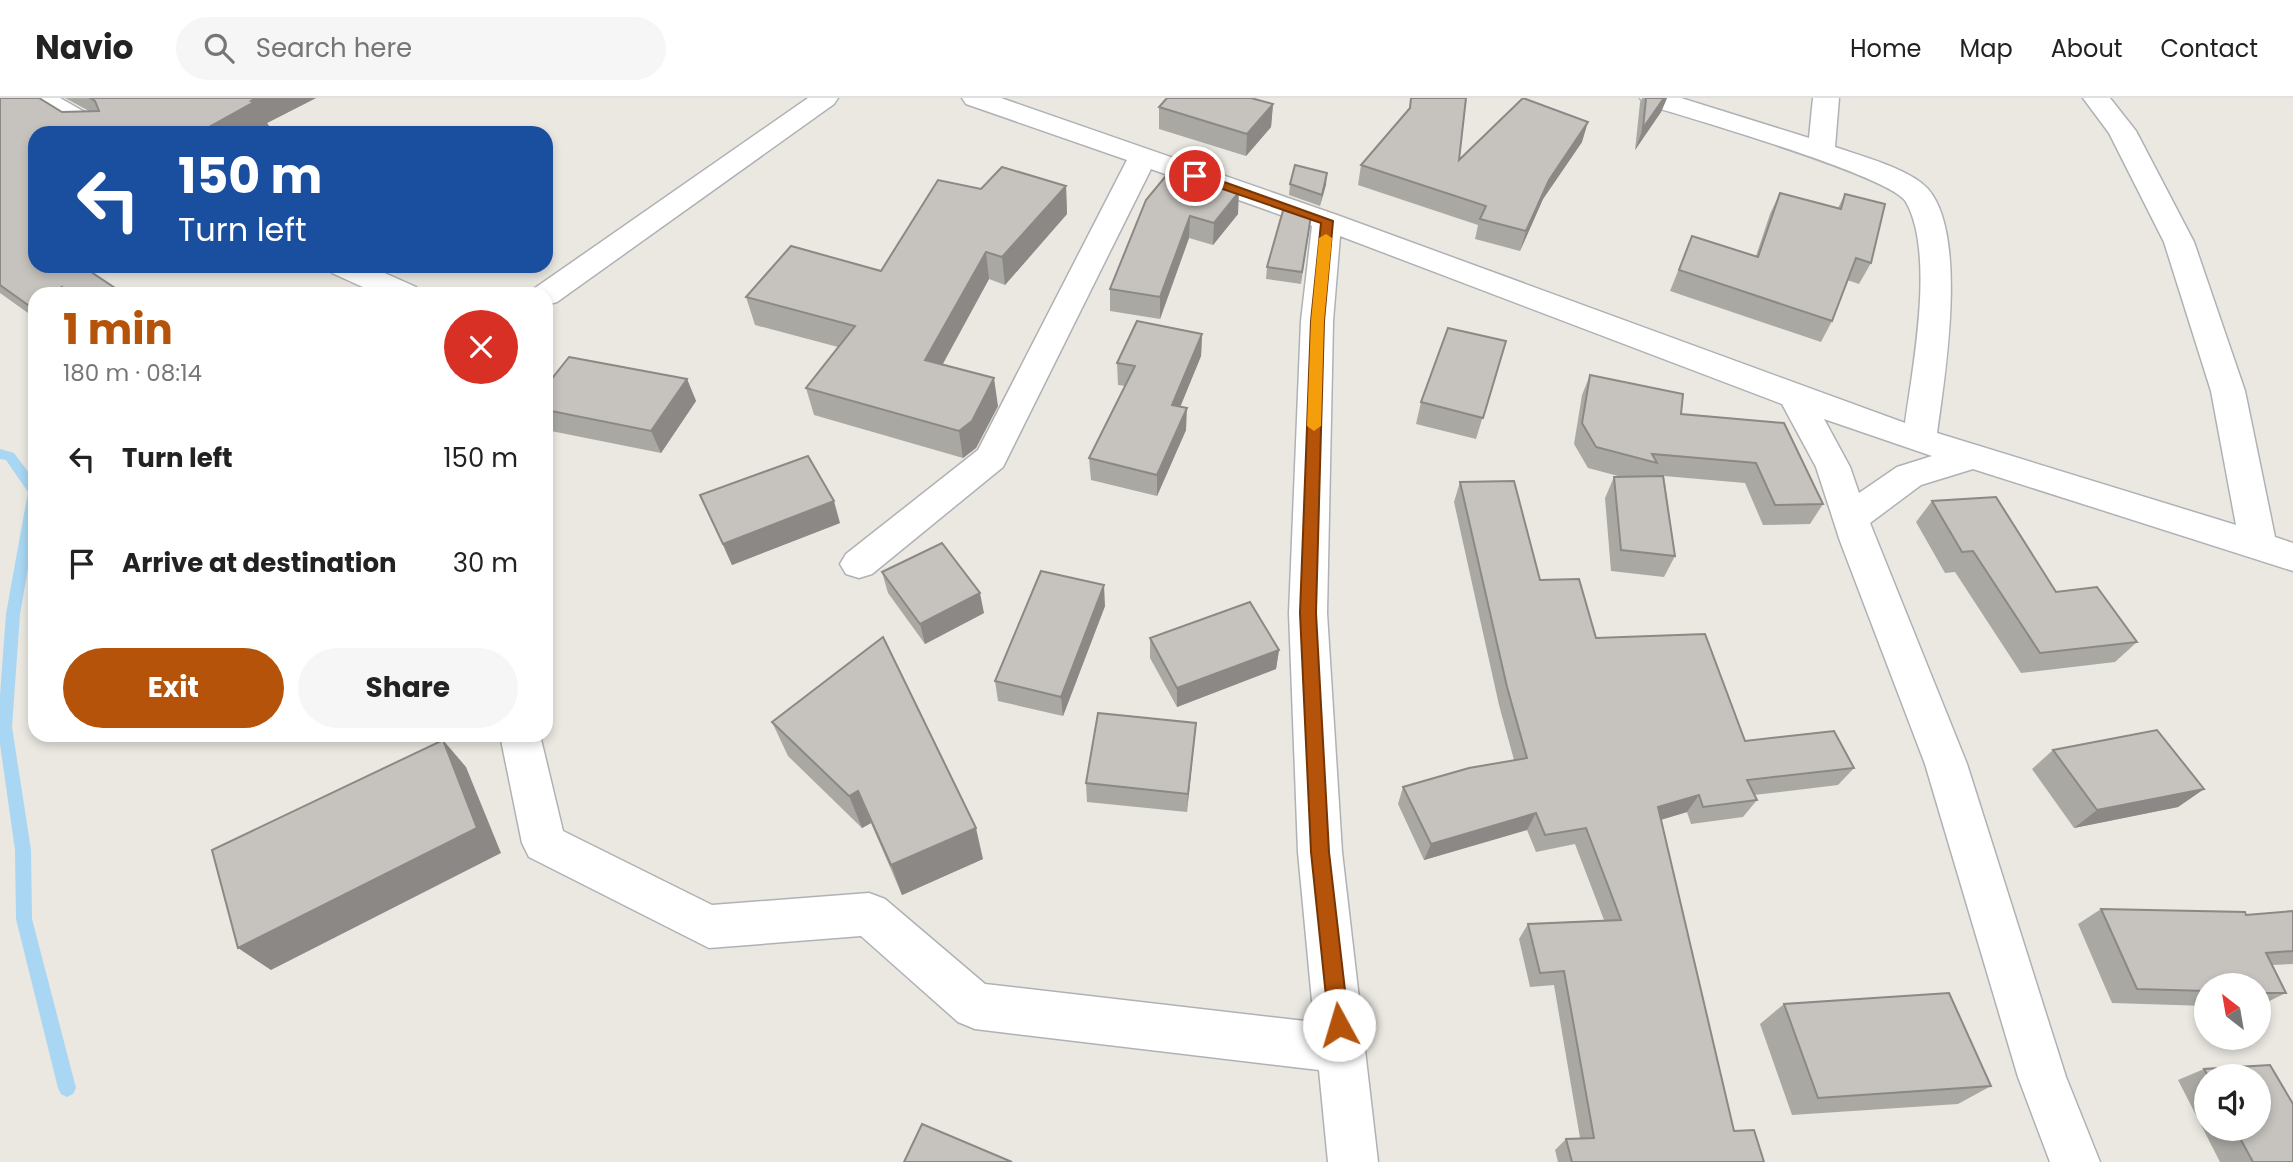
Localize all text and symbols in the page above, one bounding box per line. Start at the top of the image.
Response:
search box [176,17,666,80]
text: Navio [35,24,134,71]
icon: search [200,29,238,67]
text: Search here [256,30,412,66]
text: Home [1850,32,1922,65]
text: Map [1960,32,2013,65]
text: About [2051,32,2122,65]
text: Contact [2160,32,2258,65]
text: 150 m [178,142,323,210]
pin [1165,146,1225,206]
icon: left [63,154,154,245]
icon: arrive [1176,157,1214,195]
text: Turn left [178,207,307,252]
text: 1 min [63,300,173,359]
button: close [444,310,518,384]
text: 180 m · 08:14 [63,357,202,389]
icon: left [63,440,101,478]
text: Turn left [122,440,233,476]
text: 150 m [443,440,518,476]
icon: arrive [63,545,101,583]
text: Arrive at destination [122,545,397,581]
text: 30 m [453,545,518,581]
button: Exit [63,648,284,728]
button: Share [298,648,518,728]
north arrow [2194,973,2272,1050]
map controls [2194,973,2271,1141]
position arrow [1302,988,1376,1062]
button: sound [2194,1064,2271,1141]

